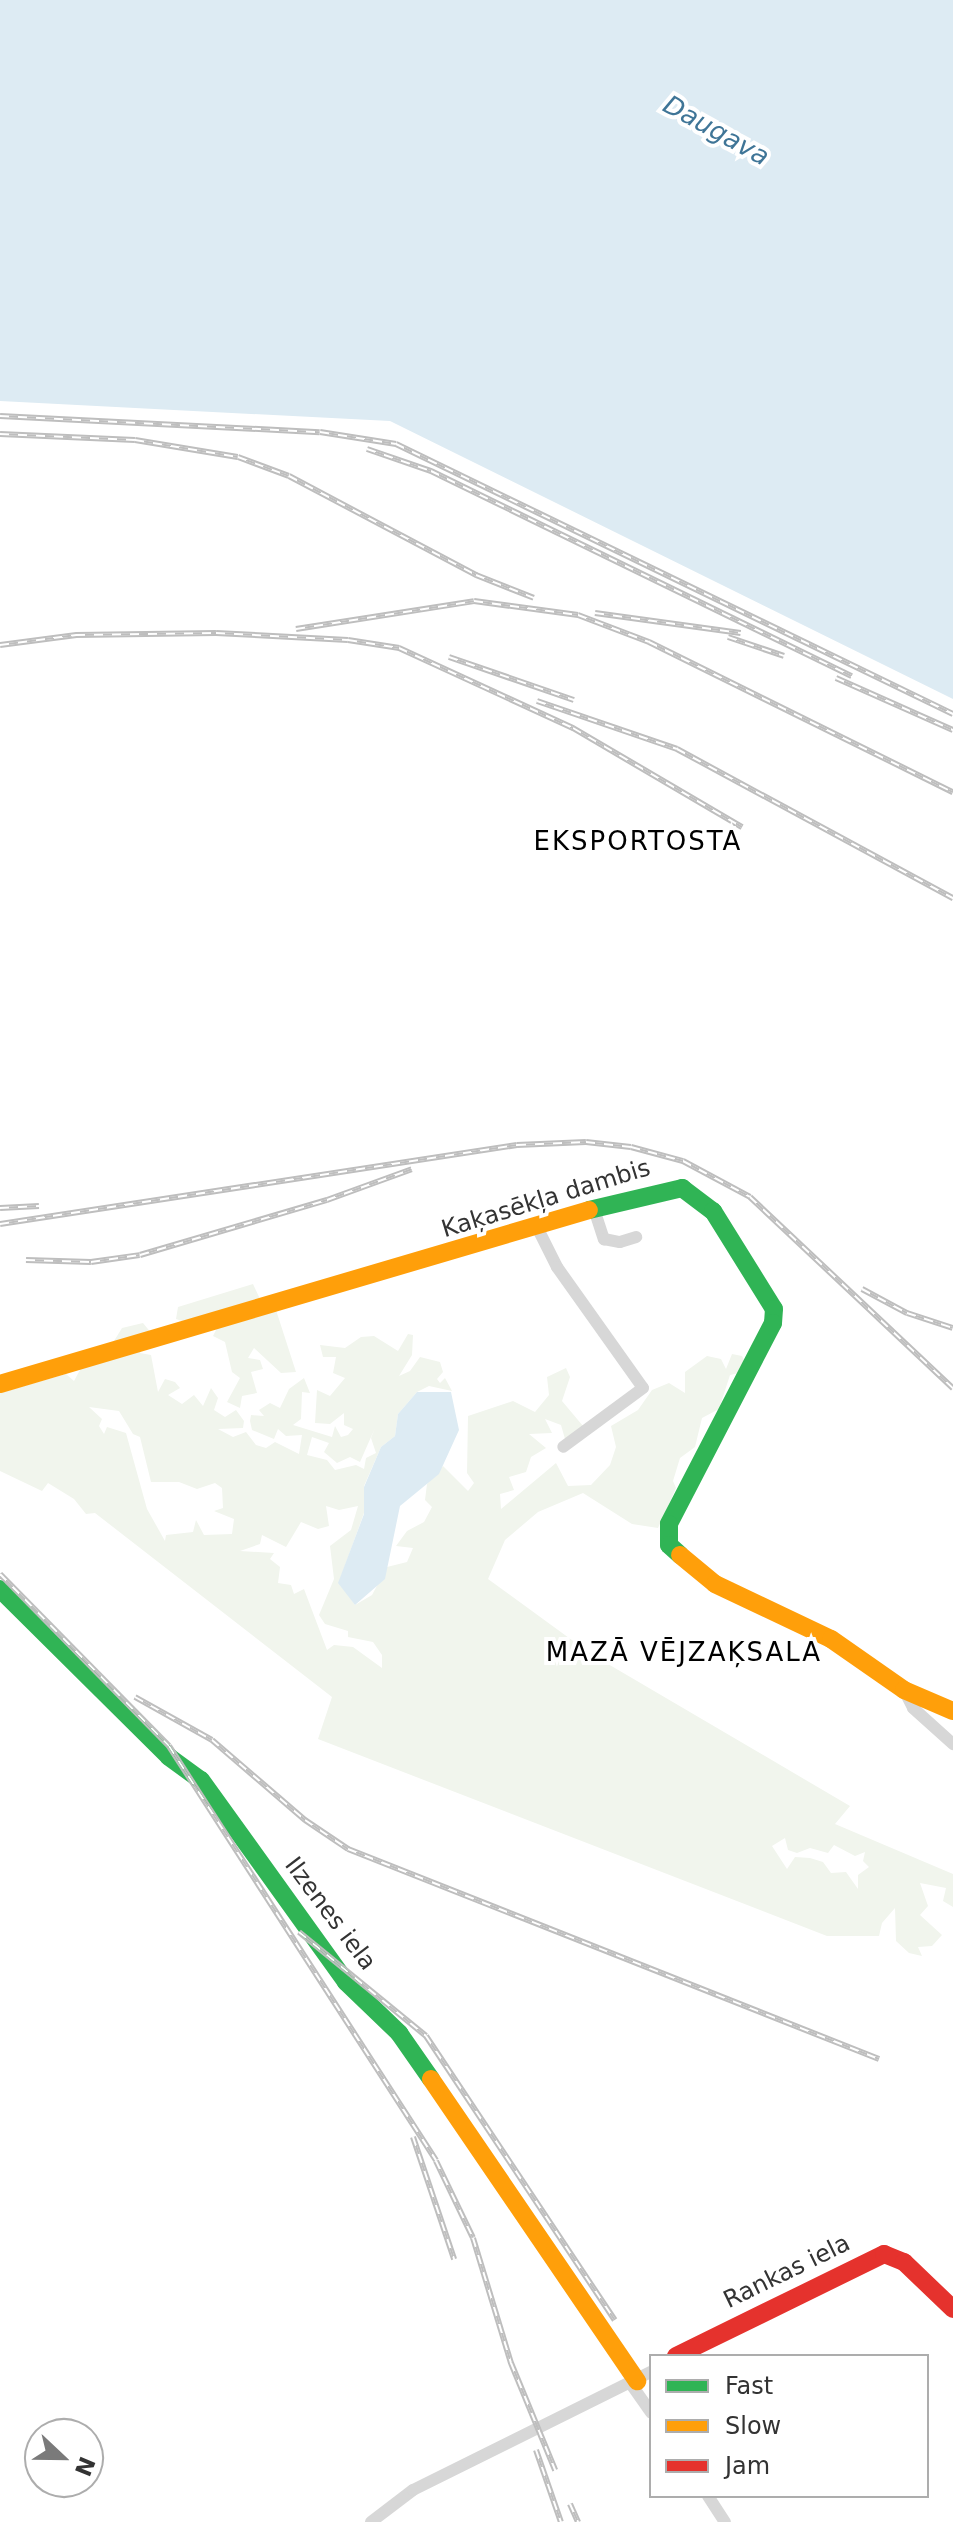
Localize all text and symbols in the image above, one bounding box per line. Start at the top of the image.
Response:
water label: Daugava [658,89,774,173]
district label: EKSPORTOSTA [534,826,742,858]
street label: Kaķasēkļa dambis [438,1154,654,1244]
district label: MAZĀ VĒJZAĶSALA [546,1637,822,1669]
street label: Ilzenes iela [278,1852,382,1976]
street label: Rankas iela [719,2229,855,2315]
legend [649,2354,929,2498]
text: Fast [725,2372,773,2400]
text: Slow [725,2412,781,2440]
north arrow [24,2418,104,2498]
text: Jam [725,2452,770,2480]
text: N [70,2453,100,2480]

